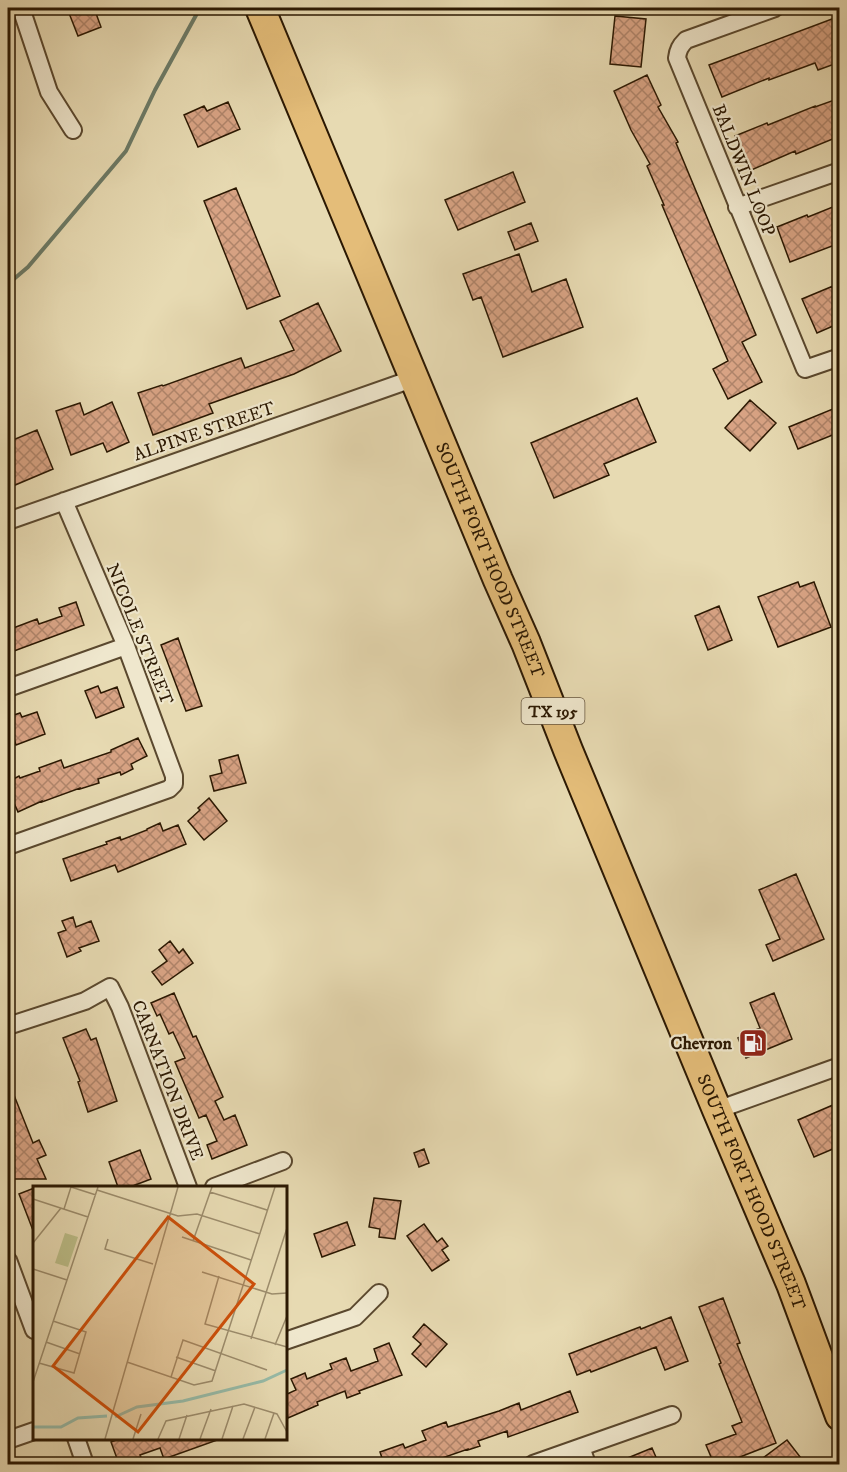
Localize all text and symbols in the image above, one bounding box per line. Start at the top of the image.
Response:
street label: BALDWIN LOOP [707,101,780,240]
street label: ALPINE STREET [131,397,278,466]
street label: SOUTH FORT HOOD STREET [430,439,549,681]
street label: NICOLE STREET [101,561,178,709]
road number: TX 195 [522,698,584,724]
street label: CARNATION DRIVE [126,997,208,1164]
fuel station icon: Chevron [737,1027,769,1059]
place label: Chevron [670,1033,733,1055]
street label: SOUTH FORT HOOD STREET [691,1071,810,1313]
inset map [33,1186,286,1439]

